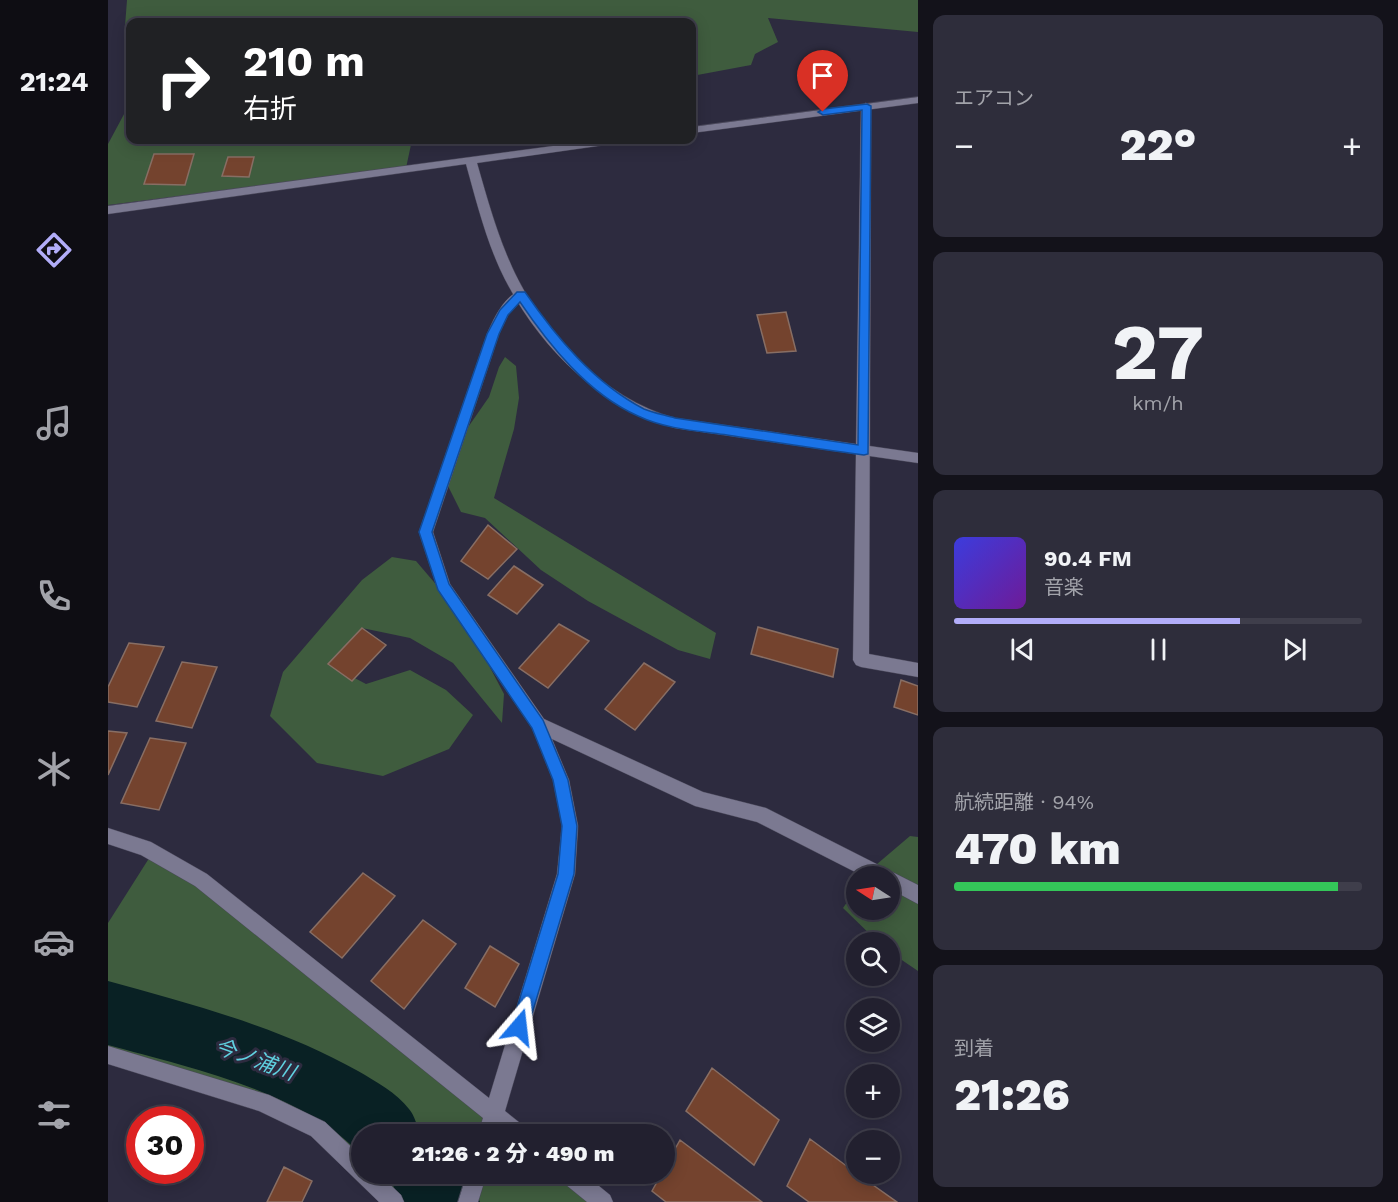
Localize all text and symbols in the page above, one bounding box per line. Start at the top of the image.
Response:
text: 210 m [243,37,365,86]
icon: right [144,42,222,120]
pin [797,50,848,112]
icon: arrive [806,59,839,92]
text: 21:24 [19,66,89,98]
text: エアコン [954,86,1034,110]
text: 右折 [243,93,297,125]
text: 22° [1120,118,1196,171]
text: − [954,126,974,165]
text: + [1342,126,1362,165]
icon: directions [33,229,75,271]
text: 27 [1112,306,1204,398]
text: km/h [1132,391,1184,415]
icon: music [33,402,75,444]
text: 90.4 FM [1044,546,1132,571]
icon: phone [33,575,75,617]
text: 音楽 [1044,575,1084,599]
icon: previous [1006,633,1039,666]
icon: pause [1142,633,1175,666]
icon: next [1278,633,1311,666]
icon: climate [33,748,75,790]
text: 航続距離 · 94% [954,790,1094,814]
text: 470 km [954,822,1121,875]
north arrow [846,866,900,920]
map controls [846,866,900,1184]
icon: car [33,921,75,963]
button: search [846,932,900,986]
position arrow [487,995,551,1059]
button: layers [846,998,900,1052]
water label: 今ノ浦川 [211,1033,301,1086]
text: 到着 [954,1036,994,1060]
button: + [846,1064,900,1118]
text: 21:26 [954,1068,1070,1121]
icon: filters [33,1094,75,1136]
speed limit sign: 30 [126,1106,204,1184]
button: − [846,1130,900,1184]
text: 21:26 · 2 分 · 490 m [412,1141,614,1166]

